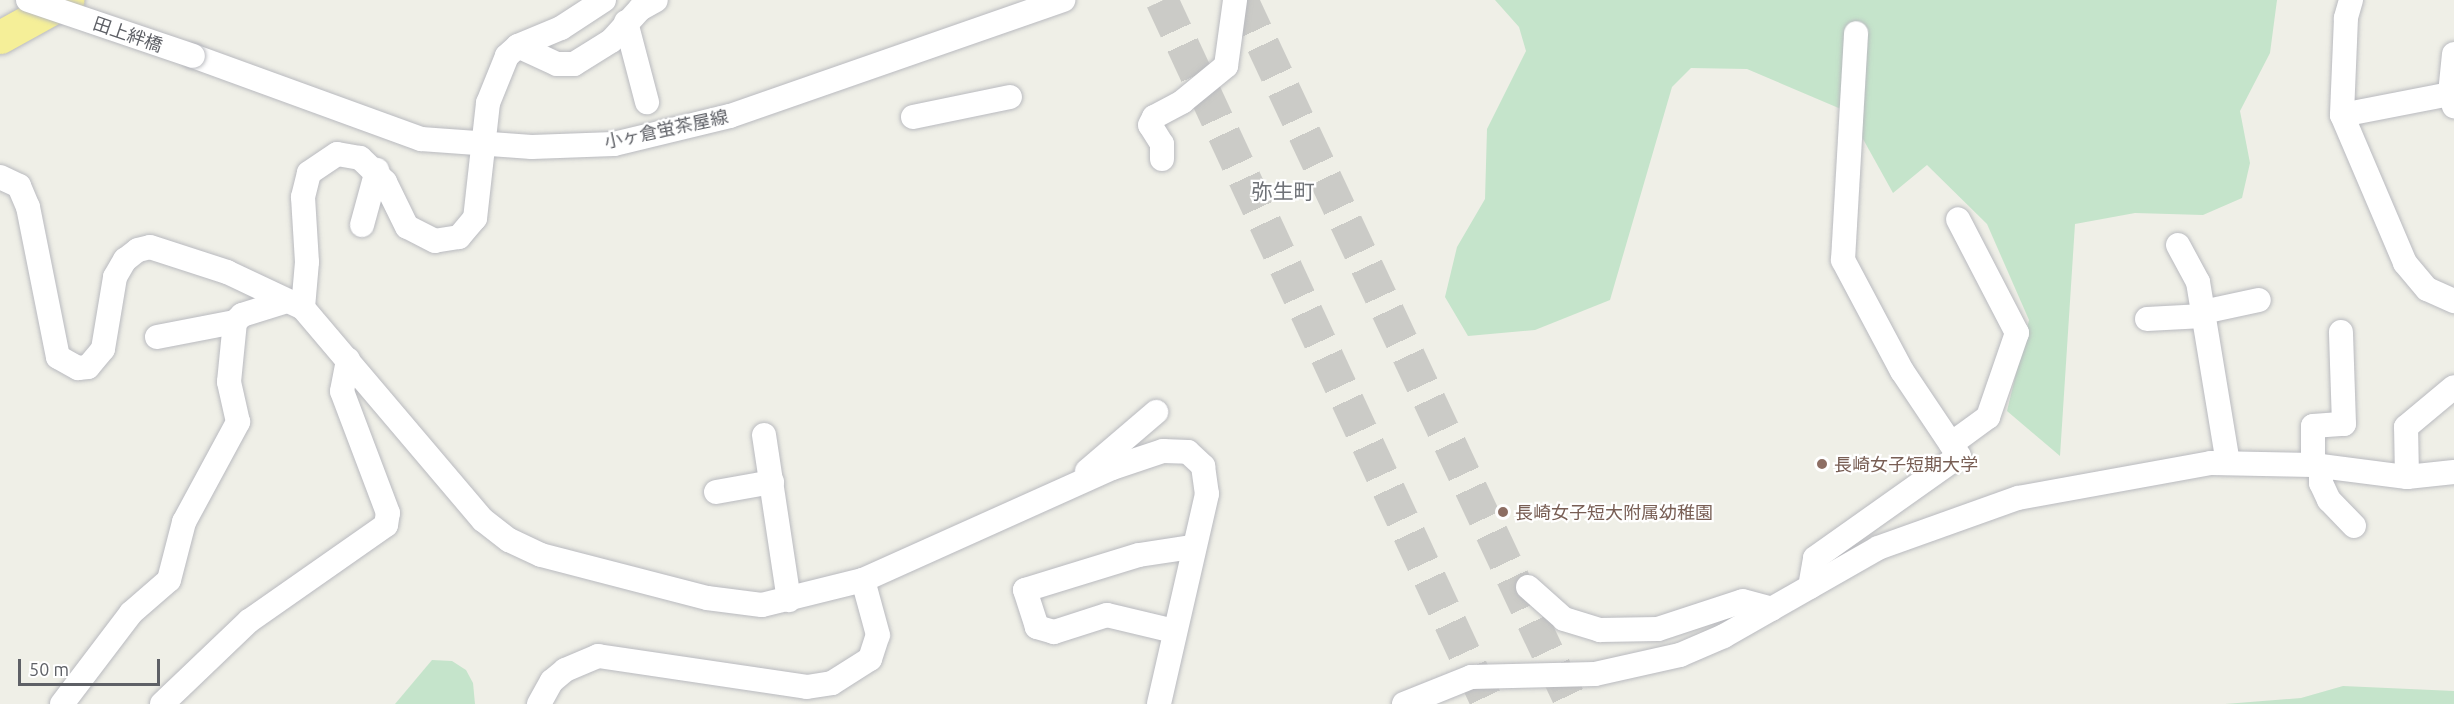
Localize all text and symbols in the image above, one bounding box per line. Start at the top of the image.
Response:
street label: 田上絆橋 [90,12,166,56]
street label: 小ヶ倉蛍茶屋線 [602,105,730,153]
district label: 弥生町 [1252,178,1314,204]
place label: 長崎女子短期大学 [1834,453,1978,475]
marker: 長崎女子短期大学 [1815,457,1829,471]
place label: 長崎女子短大附属幼稚園 [1515,501,1713,523]
marker: 長崎女子短大附属幼稚園 [1496,505,1510,519]
scale bar [21,647,164,685]
text: 50 m [29,659,69,679]

